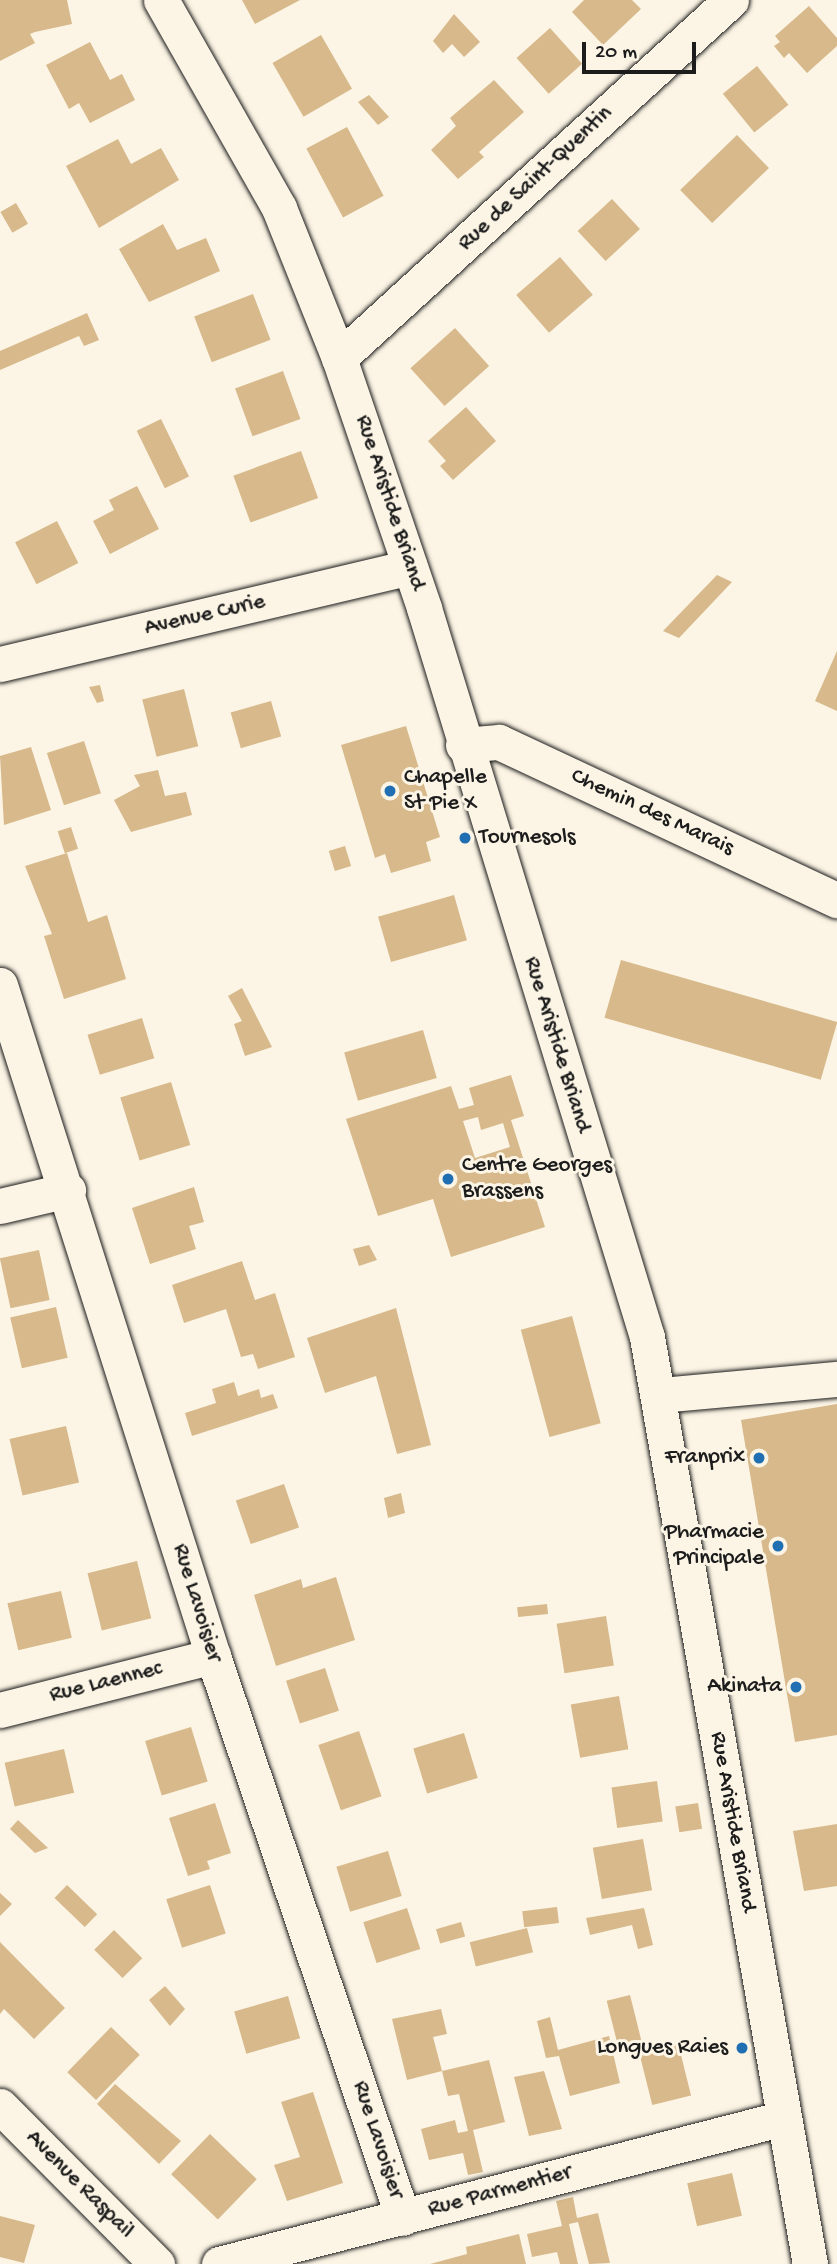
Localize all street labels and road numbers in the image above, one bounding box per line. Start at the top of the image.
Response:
street label: Rue de Saint-Quentin [453,100,619,258]
street label: Rue Aristide Briand [348,412,430,594]
street label: Avenue Curie [142,589,268,643]
street label: Chemin des Marais [566,763,738,863]
street label: Rue Aristide Briand [516,954,596,1136]
street label: Rue Lavoisier [165,1541,227,1665]
street label: Rue Laennec [47,1656,165,1710]
street label: Rue Aristide Briand [703,1730,761,1914]
street label: Rue Lavoisier [345,2078,409,2202]
street label: Avenue Raspail [19,2125,139,2245]
street label: Rue Parmentier [425,2160,575,2224]

